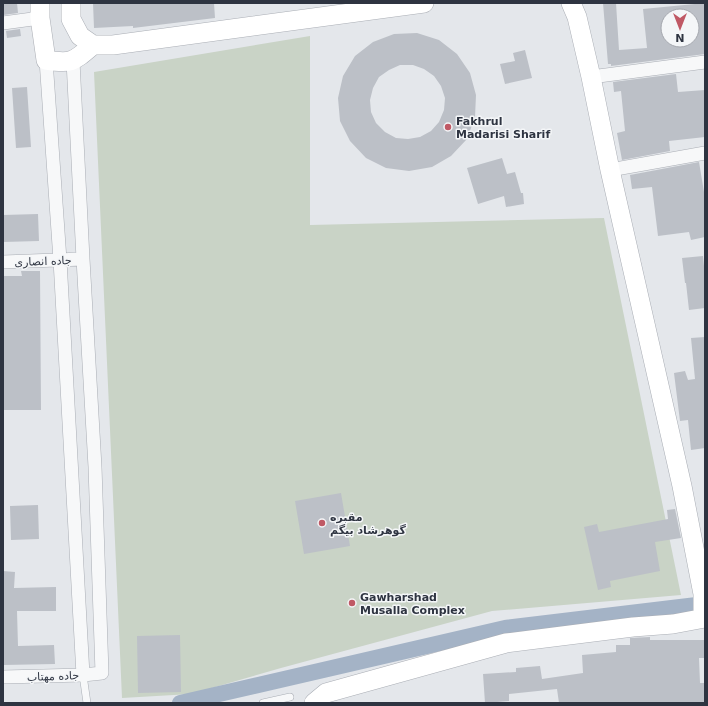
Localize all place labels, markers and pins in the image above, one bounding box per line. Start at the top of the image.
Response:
place label: Fakhrul Madarisi Sharif [456,115,550,141]
marker: Fakhrul Madarisi Sharif [443,122,453,132]
place label: مقبره گوهرشاد بیگم [330,511,406,537]
marker: مقبره گوهرشاد بیگم [317,518,327,528]
place label: Gawharshad Musalla Complex [360,591,465,617]
marker: Gawharshad Musalla Complex [347,598,357,608]

